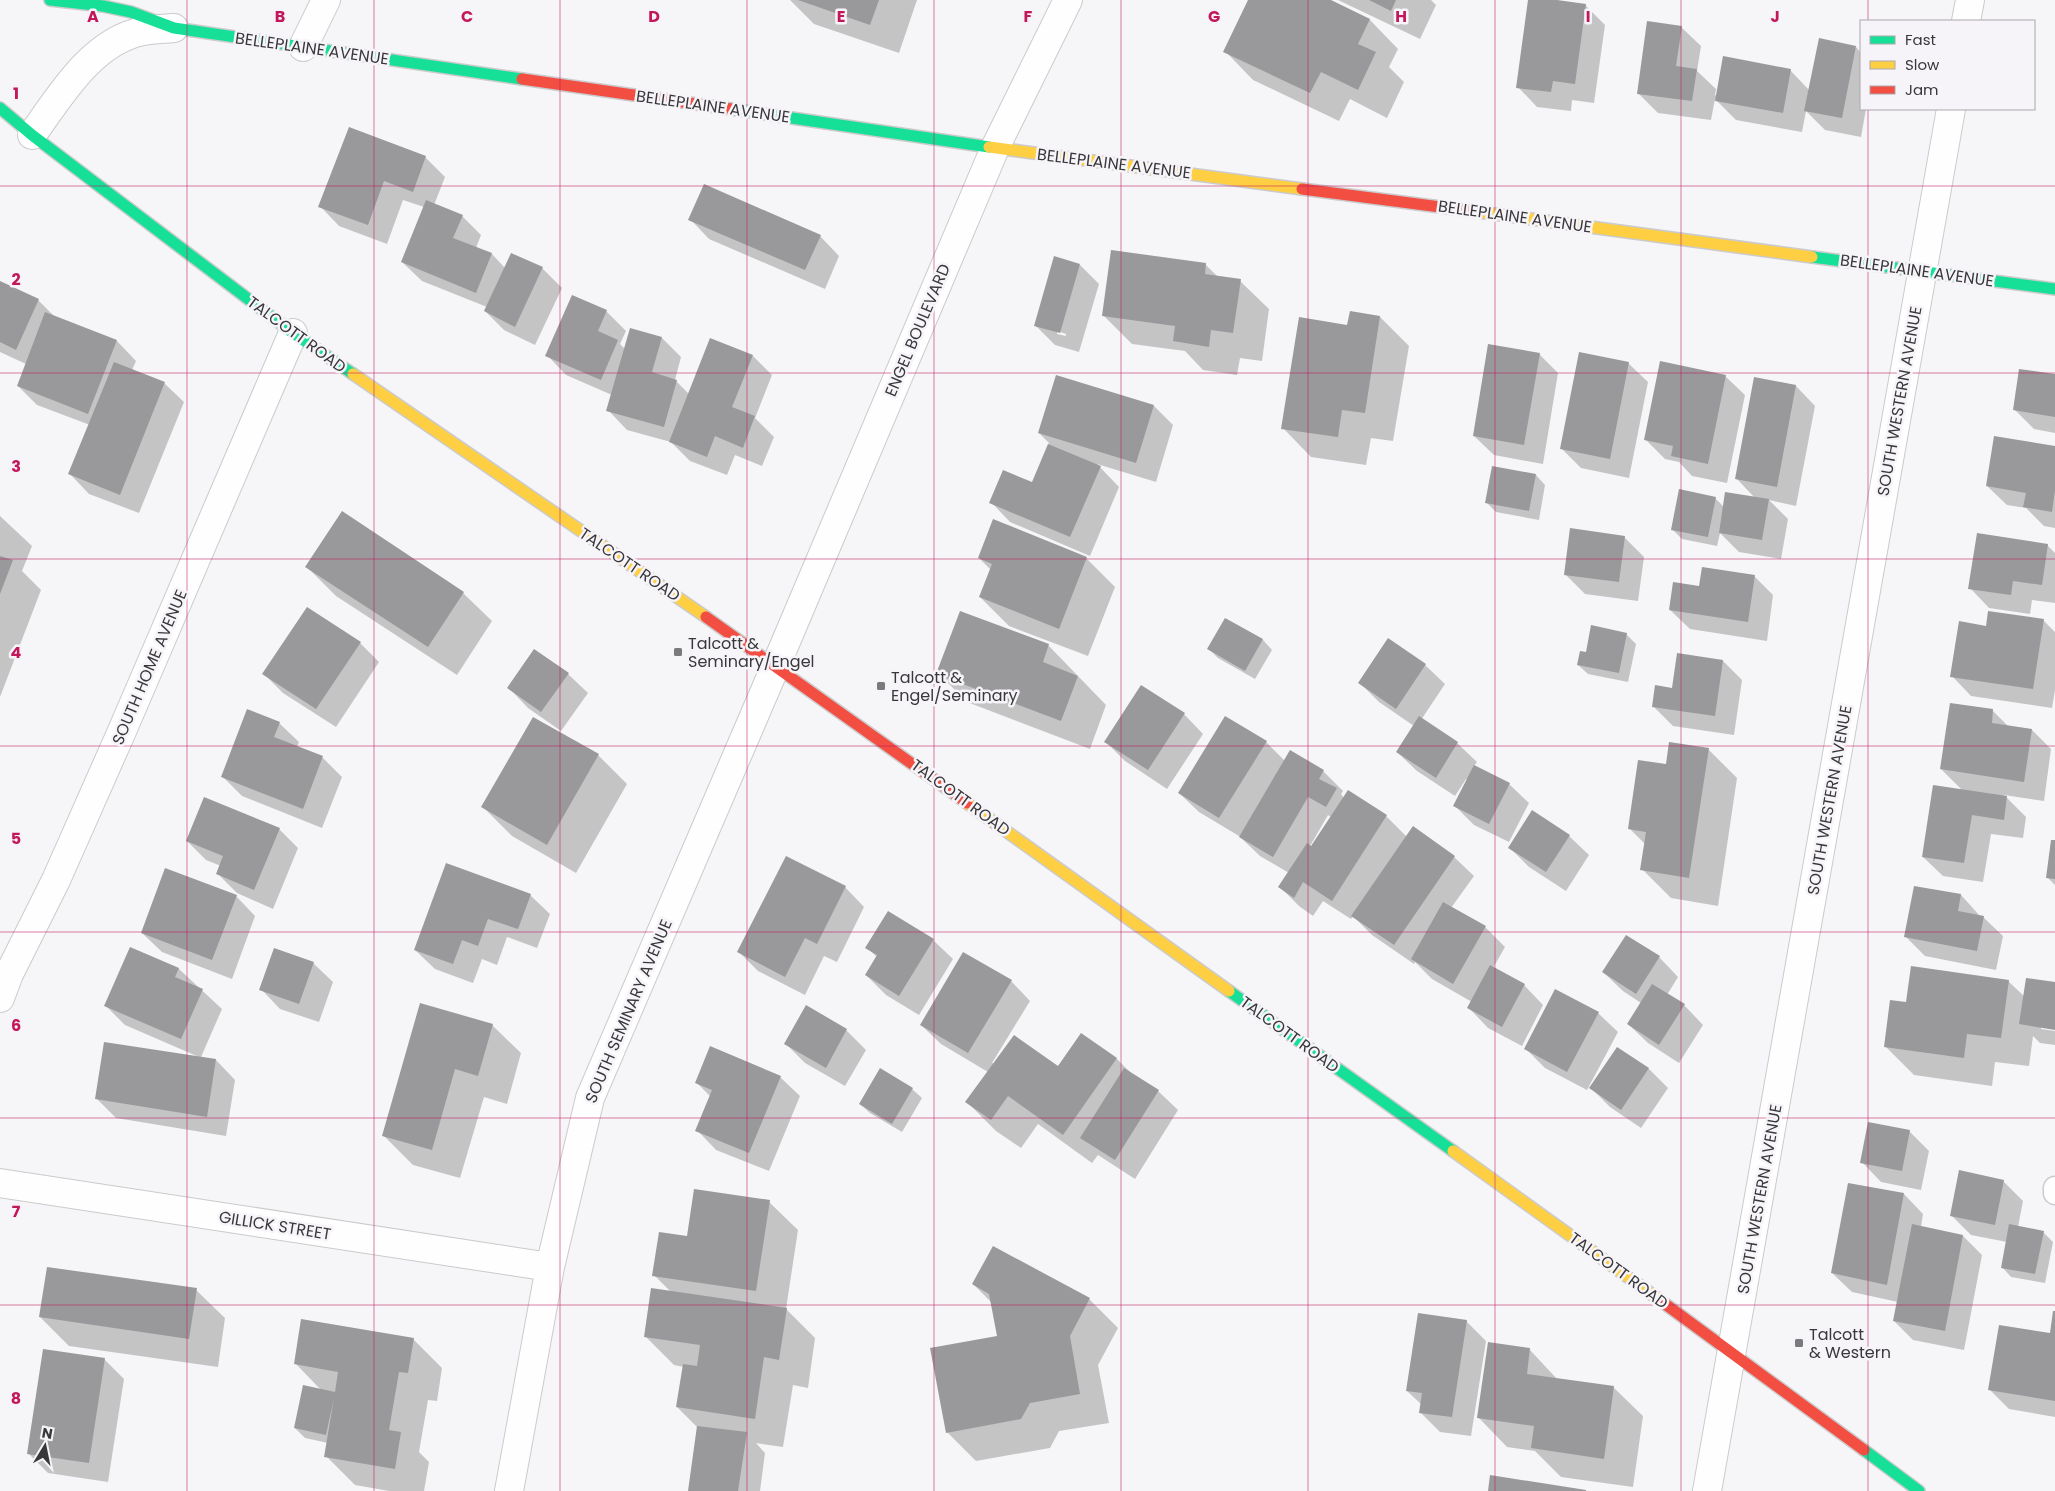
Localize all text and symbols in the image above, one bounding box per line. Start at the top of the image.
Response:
text: A [87,5,99,28]
text: B [275,5,285,28]
text: C [461,5,473,28]
text: D [648,5,660,28]
text: E [837,5,845,28]
text: F [1024,5,1033,28]
text: G [1208,5,1220,28]
text: H [1395,5,1407,28]
text: I [1586,5,1590,28]
text: J [1770,5,1780,28]
legend [1860,20,2035,110]
street label: BELLEPLAINE AVENUE [234,26,390,71]
text: Fast [1905,29,1936,50]
text: Slow [1905,54,1940,75]
text: Jam [1905,79,1939,100]
text: 1 [13,82,19,105]
street label: BELLEPLAINE AVENUE [635,84,791,129]
street label: BELLEPLAINE AVENUE [1036,143,1192,184]
street label: BELLEPLAINE AVENUE [1437,194,1593,239]
street label: BELLEPLAINE AVENUE [1839,248,1995,293]
street label: ENGEL BOULEVARD [879,260,956,400]
text: 2 [11,268,21,291]
street label: TALCOTT ROAD [243,291,351,378]
street label: SOUTH WESTERN AVENUE [1871,304,1928,498]
text: 3 [11,455,21,478]
street label: TALCOTT ROAD [575,522,685,607]
street label: SOUTH HOME AVENUE [106,586,193,748]
place label: Talcott & Seminary/Engel [688,632,815,673]
text: 4 [11,641,22,664]
marker: Talcott & Seminary/Engel [672,646,684,658]
place label: Talcott & Engel/Seminary [891,666,1018,707]
marker: Talcott & Engel/Seminary [875,680,887,692]
street label: SOUTH WESTERN AVENUE [1801,703,1858,897]
street label: TALCOTT ROAD [907,754,1015,841]
text: 5 [11,827,21,850]
street label: SOUTH SEMINARY AVENUE [579,916,678,1107]
street label: TALCOTT ROAD [1236,991,1344,1078]
text: 6 [11,1014,21,1037]
street label: SOUTH WESTERN AVENUE [1731,1102,1788,1296]
text: 7 [12,1200,21,1223]
street label: GILLICK STREET [217,1205,333,1246]
street label: TALCOTT ROAD [1565,1227,1673,1314]
place label: Talcott & Western [1809,1323,1891,1364]
marker: Talcott & Western [1793,1337,1805,1349]
text: 8 [11,1387,21,1410]
north arrow [20,1421,70,1471]
text: N [40,1422,54,1444]

